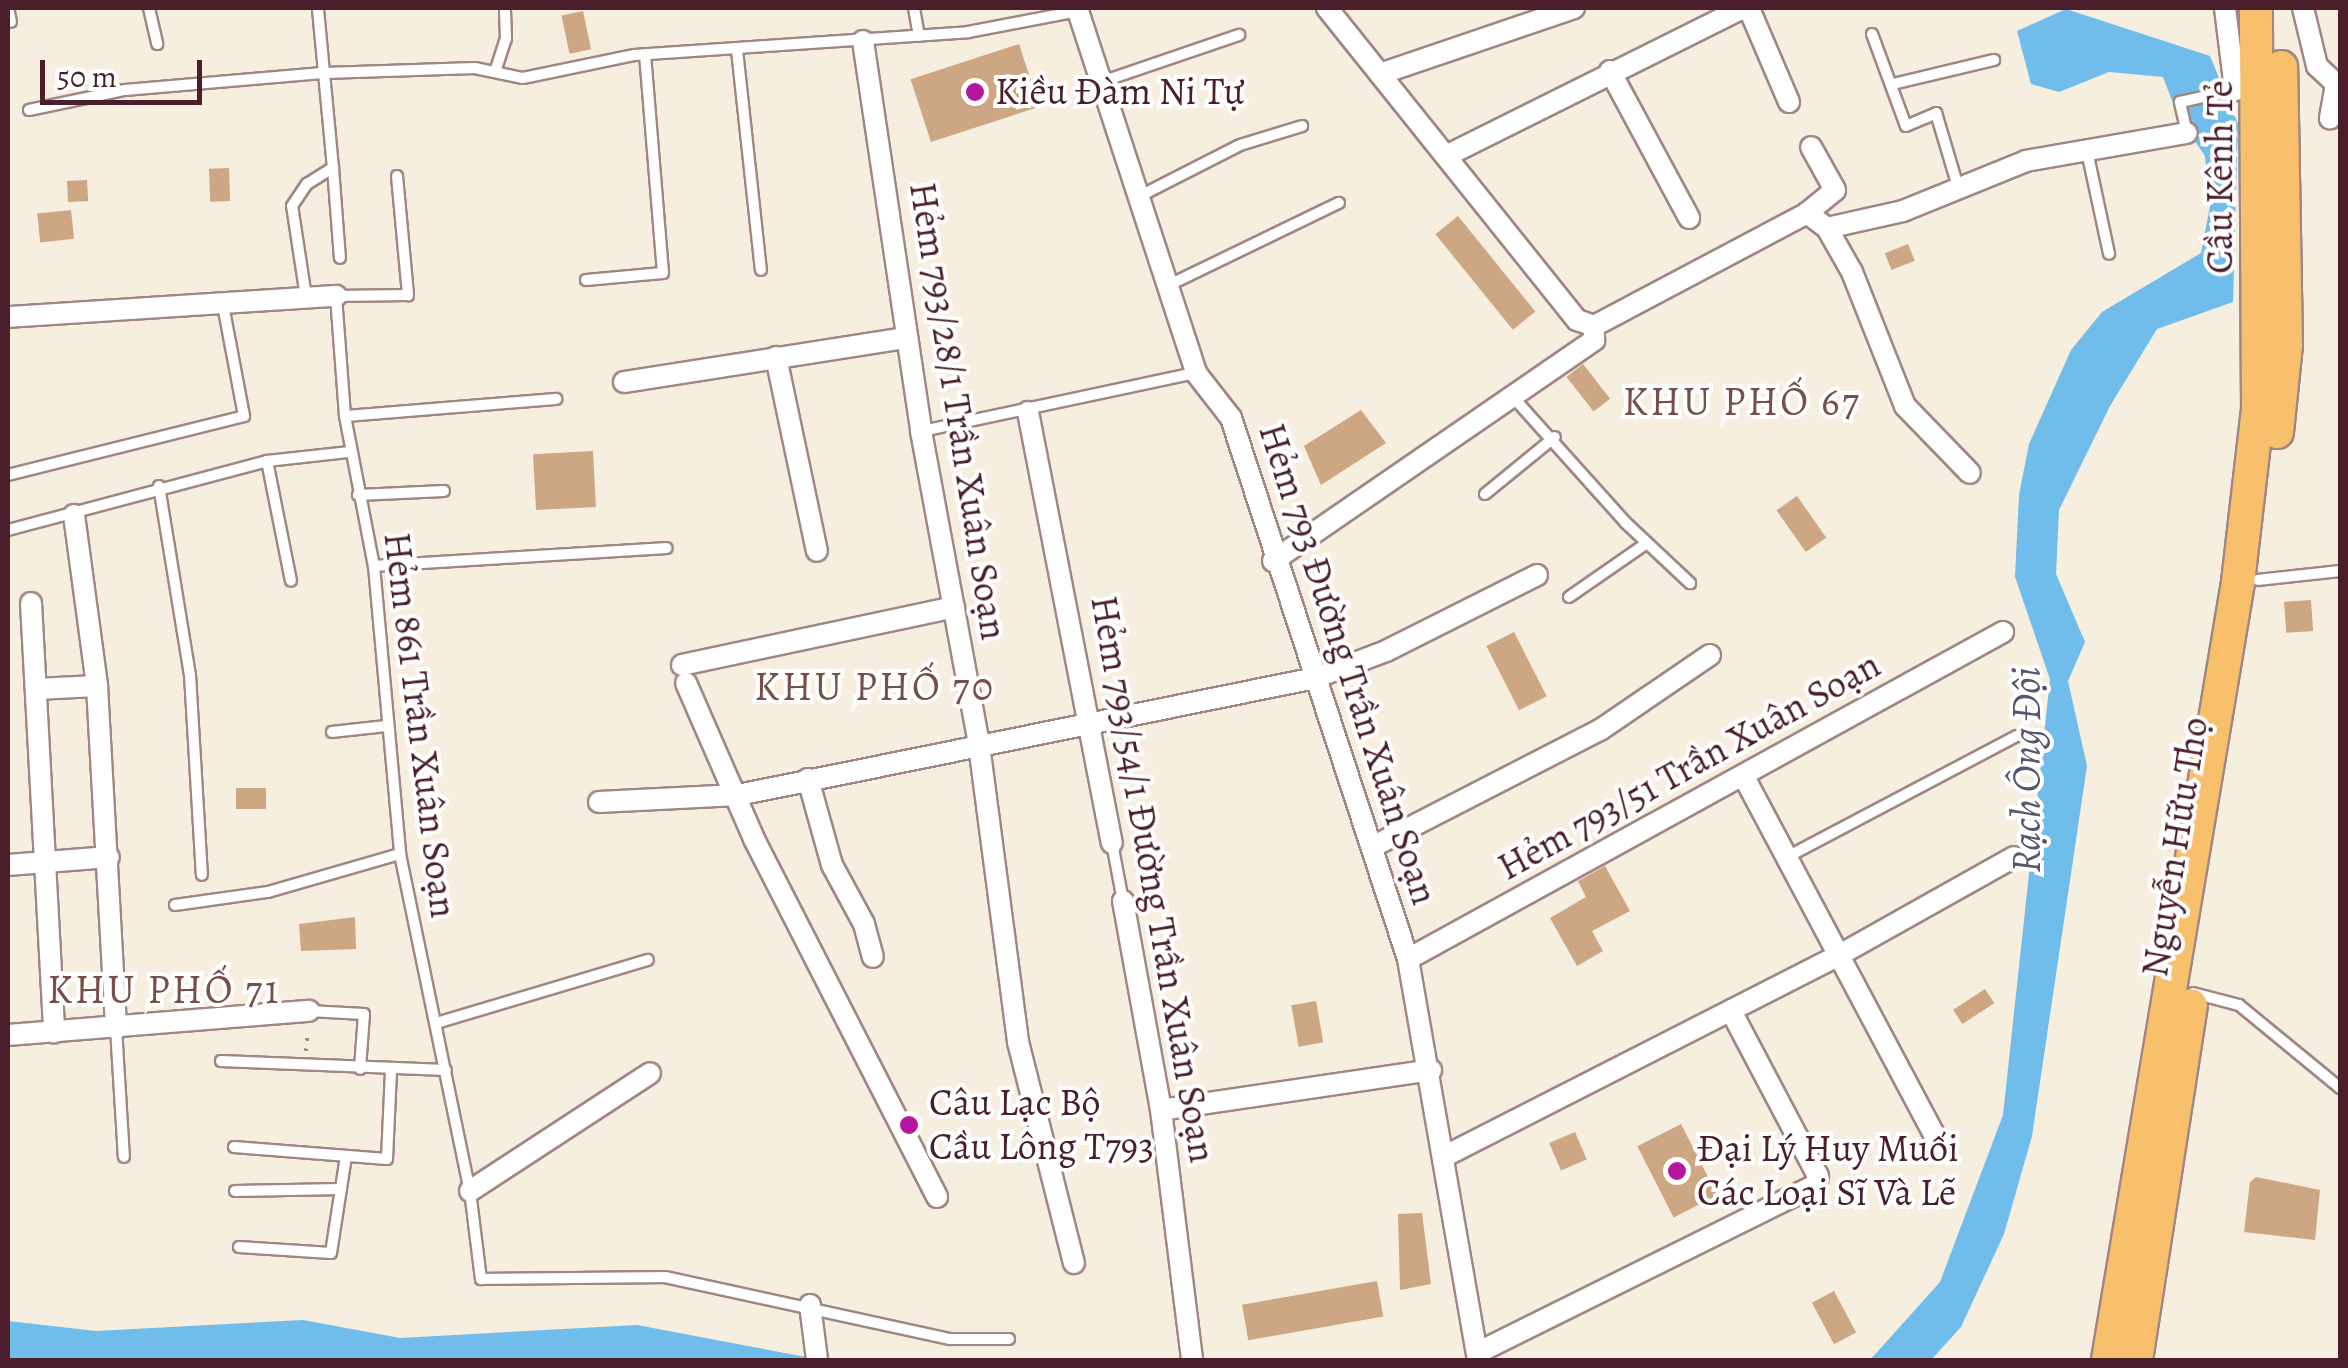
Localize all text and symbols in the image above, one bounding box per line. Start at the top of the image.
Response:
scale bar [45,40,208,102]
text: 50 m [57,57,117,97]
place label: Kiều Đàm Ni Tự [995,69,1244,115]
street label: Cầu Kênh Tẻ [2197,80,2243,274]
marker: Kiều Đàm Ni Tự [964,81,986,103]
street label: Hẻm 793/28/1 Trần Xuân Soạn [899,179,1017,643]
district label: KHU PHỐ 67 [1623,378,1861,426]
street label: Hẻm 793 Đường Trần Xuân Soạn [1249,418,1447,910]
street label: Hẻm 861 Trần Xuân Soạn [374,530,466,920]
street label: Hẻm 793/54/1 Đường Trần Xuân Soạn [1081,592,1225,1166]
street label: Hẻm 793/51 Trần Xuân Soạn [1490,642,1888,890]
district label: KHU PHỐ 70 [754,663,996,711]
water label: Rạch Ông Đội [2003,667,2051,873]
street label: Nguyễn Hữu Thọ [2132,714,2218,980]
district label: KHU PHỐ 71 [47,966,281,1014]
place label: Câu Lạc Bộ Cầu Lông T793 [929,1080,1154,1170]
marker: Câu Lạc Bộ Cầu Lông T793 [898,1114,920,1136]
place label: Đại Lý Huy Muối Các Loại Sĩ Và Lẽ [1697,1126,1959,1216]
marker: Đại Lý Huy Muối Các Loại Sĩ Và Lẽ [1666,1160,1688,1182]

